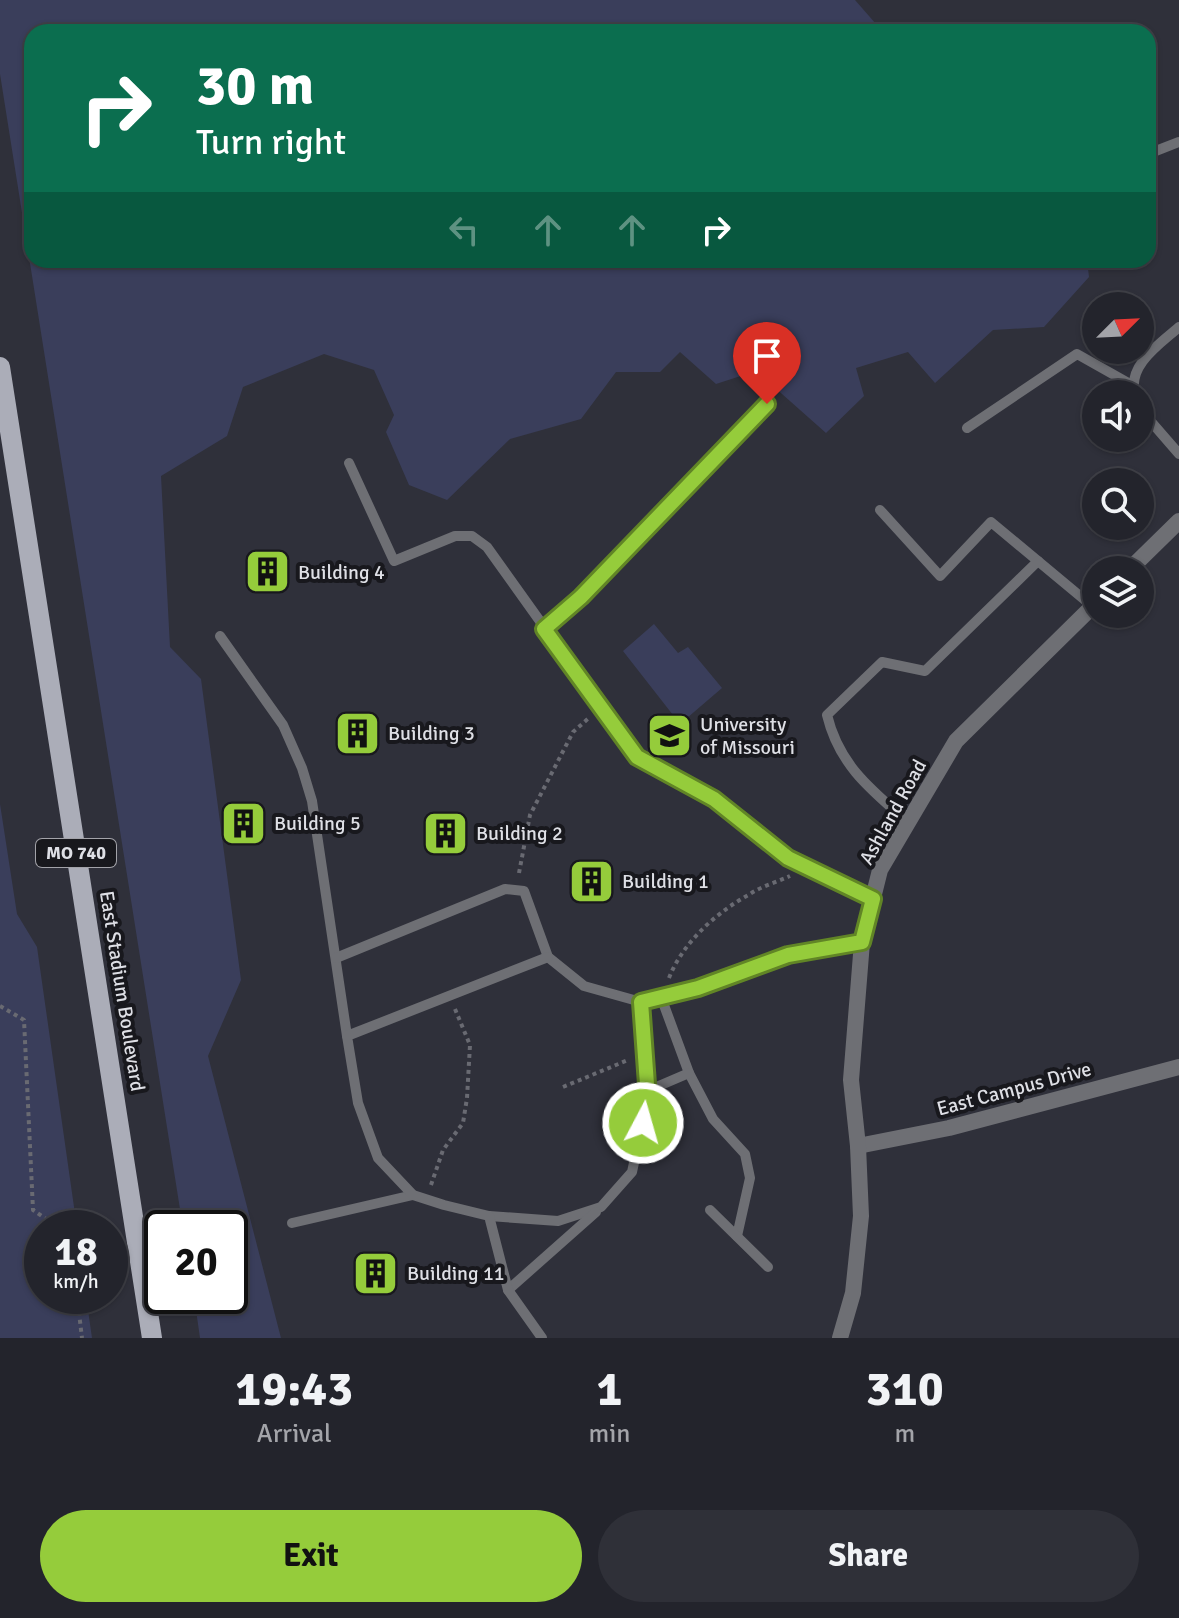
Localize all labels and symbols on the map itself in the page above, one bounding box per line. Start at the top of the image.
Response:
north arrow [1082,292,1154,364]
pin [733,322,801,404]
building icon: Building 4 [243,548,291,596]
place label: Building 4 [298,560,385,585]
building icon: Building 3 [333,709,381,757]
school or university icon: University of Missouri [645,711,693,759]
place label: University of Missouri [700,712,795,760]
place label: Building 3 [388,721,475,746]
street label: Ashland Road [854,755,932,869]
building icon: Building 5 [219,799,267,847]
building icon: Building 2 [421,809,469,857]
place label: Building 5 [274,811,361,836]
place label: Building 2 [476,821,563,846]
road number: MO 740 [36,839,116,867]
building icon: Building 1 [567,857,615,905]
place label: Building 1 [622,869,709,894]
street label: East Stadium Boulevard [94,889,150,1093]
street label: East Campus Drive [934,1056,1094,1122]
position arrow [601,1081,685,1165]
speed limit sign: 20 [144,1210,248,1314]
building icon: Building 11 [352,1249,400,1297]
place label: Building 11 [407,1261,505,1286]

